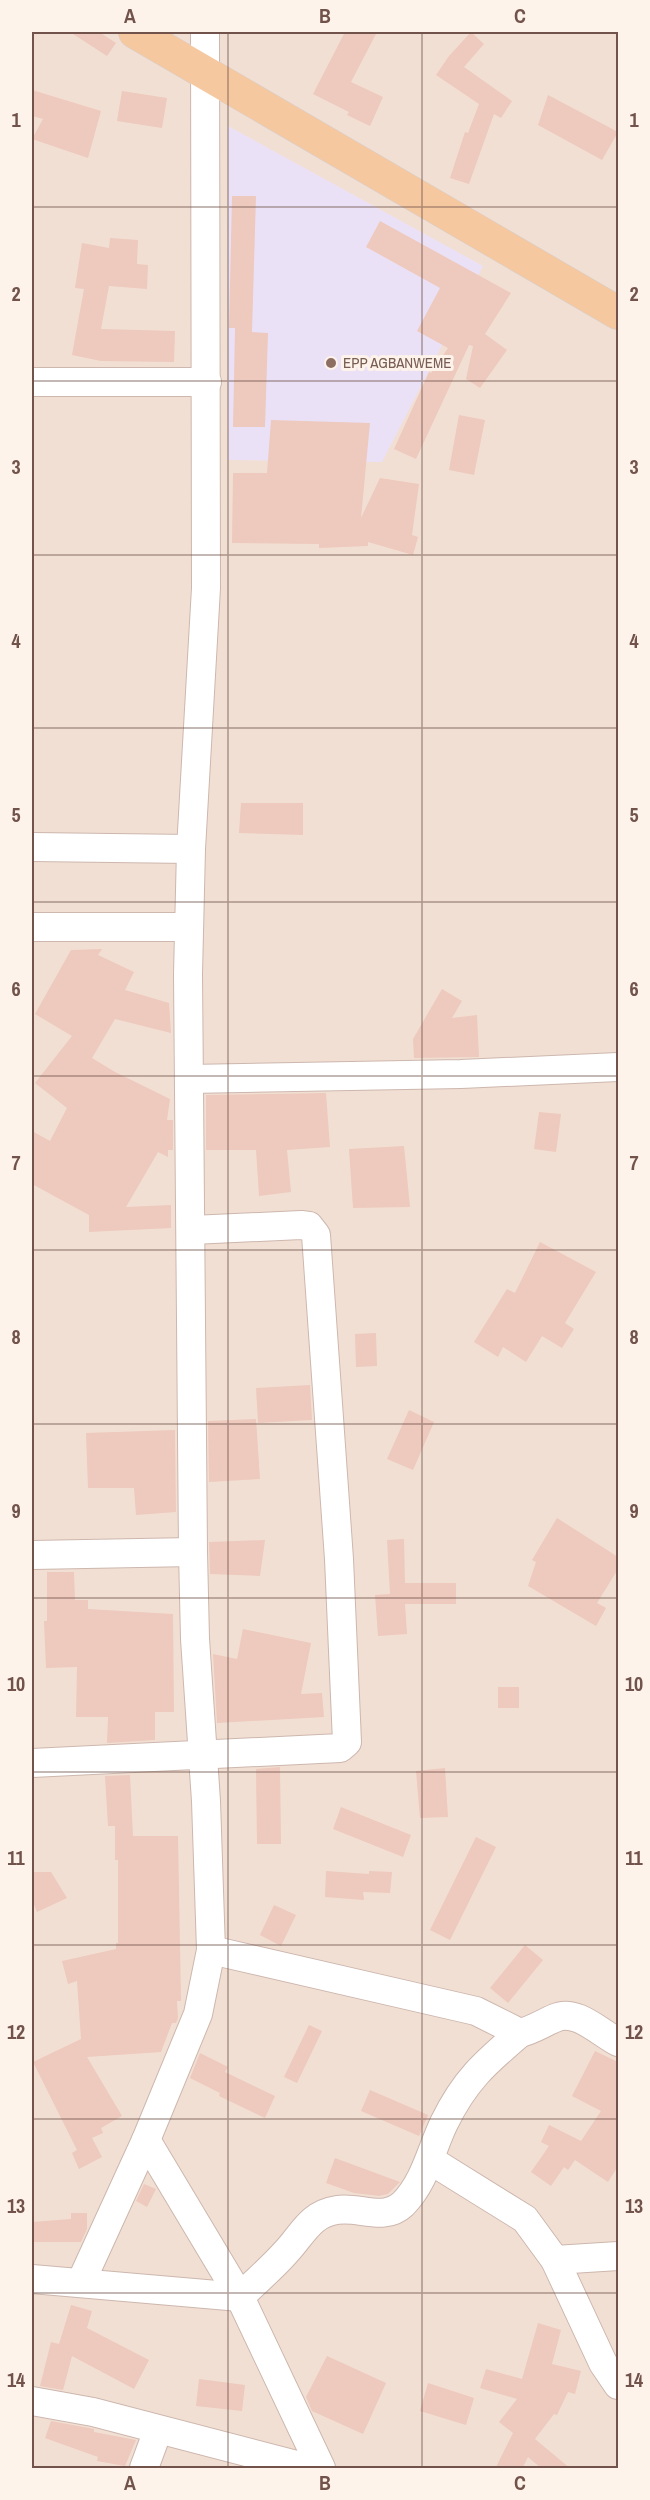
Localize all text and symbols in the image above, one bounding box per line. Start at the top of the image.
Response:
text: A [124,2,136,29]
text: B [319,2,331,29]
text: C [514,2,526,29]
text: 1 [11,106,21,133]
text: 1 [629,106,639,133]
text: 2 [11,280,21,307]
text: 2 [629,280,639,307]
place label: EPP AGBANWEME [343,352,451,373]
marker: EPP AGBANWEME [324,356,338,370]
text: 3 [11,453,21,480]
text: 3 [629,453,639,480]
text: 4 [11,627,21,654]
text: 4 [629,627,639,654]
text: 5 [11,801,21,828]
text: 5 [629,801,639,828]
text: 6 [11,975,21,1002]
text: 6 [629,975,639,1002]
text: 7 [11,1149,21,1176]
text: 7 [629,1149,639,1176]
text: 8 [11,1323,21,1350]
text: 8 [629,1323,639,1350]
text: 9 [11,1497,21,1524]
text: 9 [629,1497,639,1524]
text: 10 [7,1670,25,1697]
text: 10 [625,1670,643,1697]
text: 11 [7,1844,26,1871]
text: 11 [625,1844,644,1871]
text: 12 [7,2018,25,2045]
text: 12 [625,2018,643,2045]
text: 13 [7,2192,25,2219]
text: 13 [625,2192,643,2219]
text: 14 [7,2366,25,2393]
text: 14 [625,2366,643,2393]
text: A [124,2469,136,2496]
text: B [319,2469,331,2496]
text: C [514,2469,526,2496]

